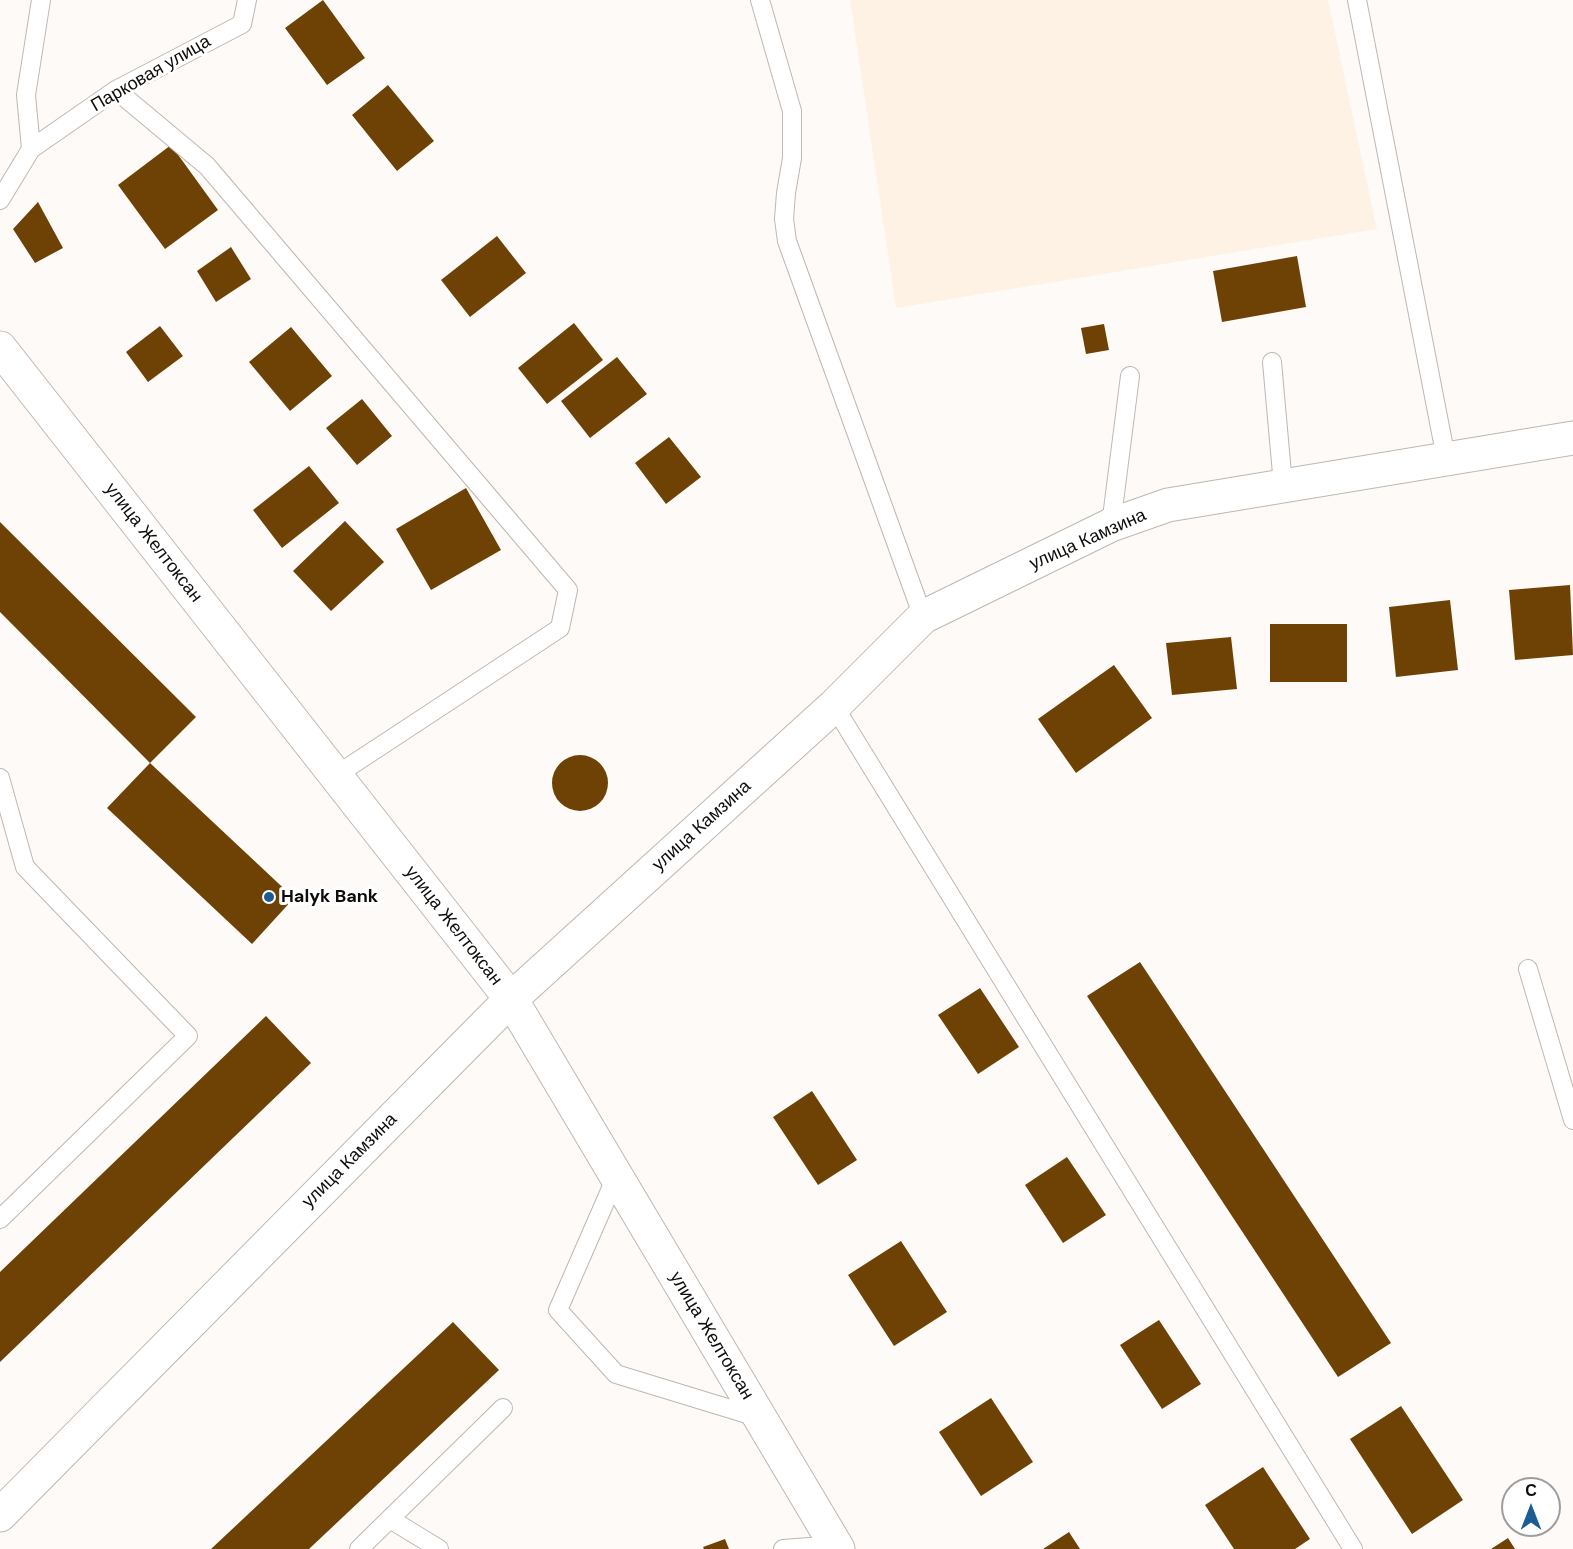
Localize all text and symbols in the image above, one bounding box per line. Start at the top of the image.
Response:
street label: Парковая улица [87,31,215,117]
street label: улица Желтоксан [100,479,206,607]
street label: улица Камзина [1026,505,1150,575]
street label: улица Камзина [648,776,756,876]
street label: улица Желтоксан [400,862,506,990]
place label: Halyk Bank [281,886,378,908]
marker: Halyk Bank [262,890,276,904]
street label: улица Камзина [298,1109,402,1213]
street label: улица Желтоксан [664,1268,758,1404]
north arrow [1501,1477,1561,1537]
text: С [1525,1480,1537,1501]

